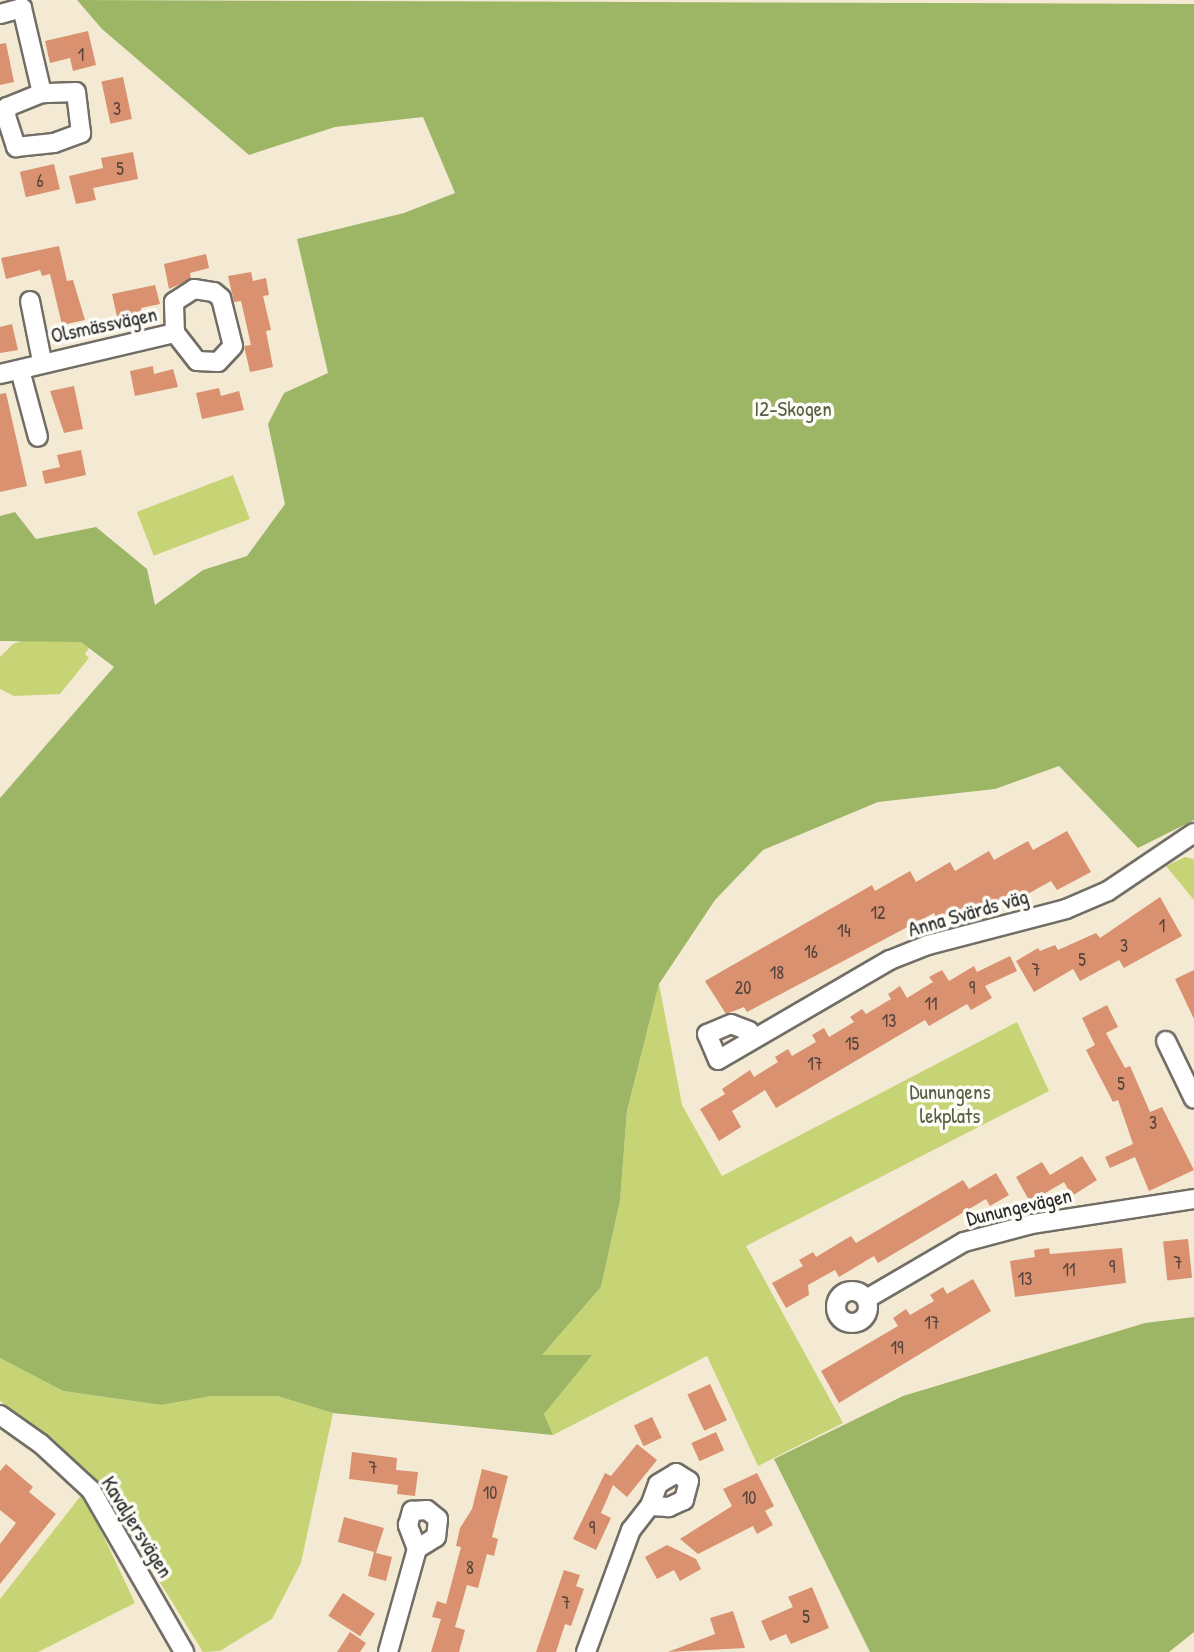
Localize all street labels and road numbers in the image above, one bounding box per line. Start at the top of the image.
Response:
street label: Olsmässvägen [49,301,159,349]
street label: Anna Svärds väg [905,884,1031,942]
street label: Dunungevägen [964,1183,1074,1231]
street label: Kavaljersvägen [96,1472,178,1582]

